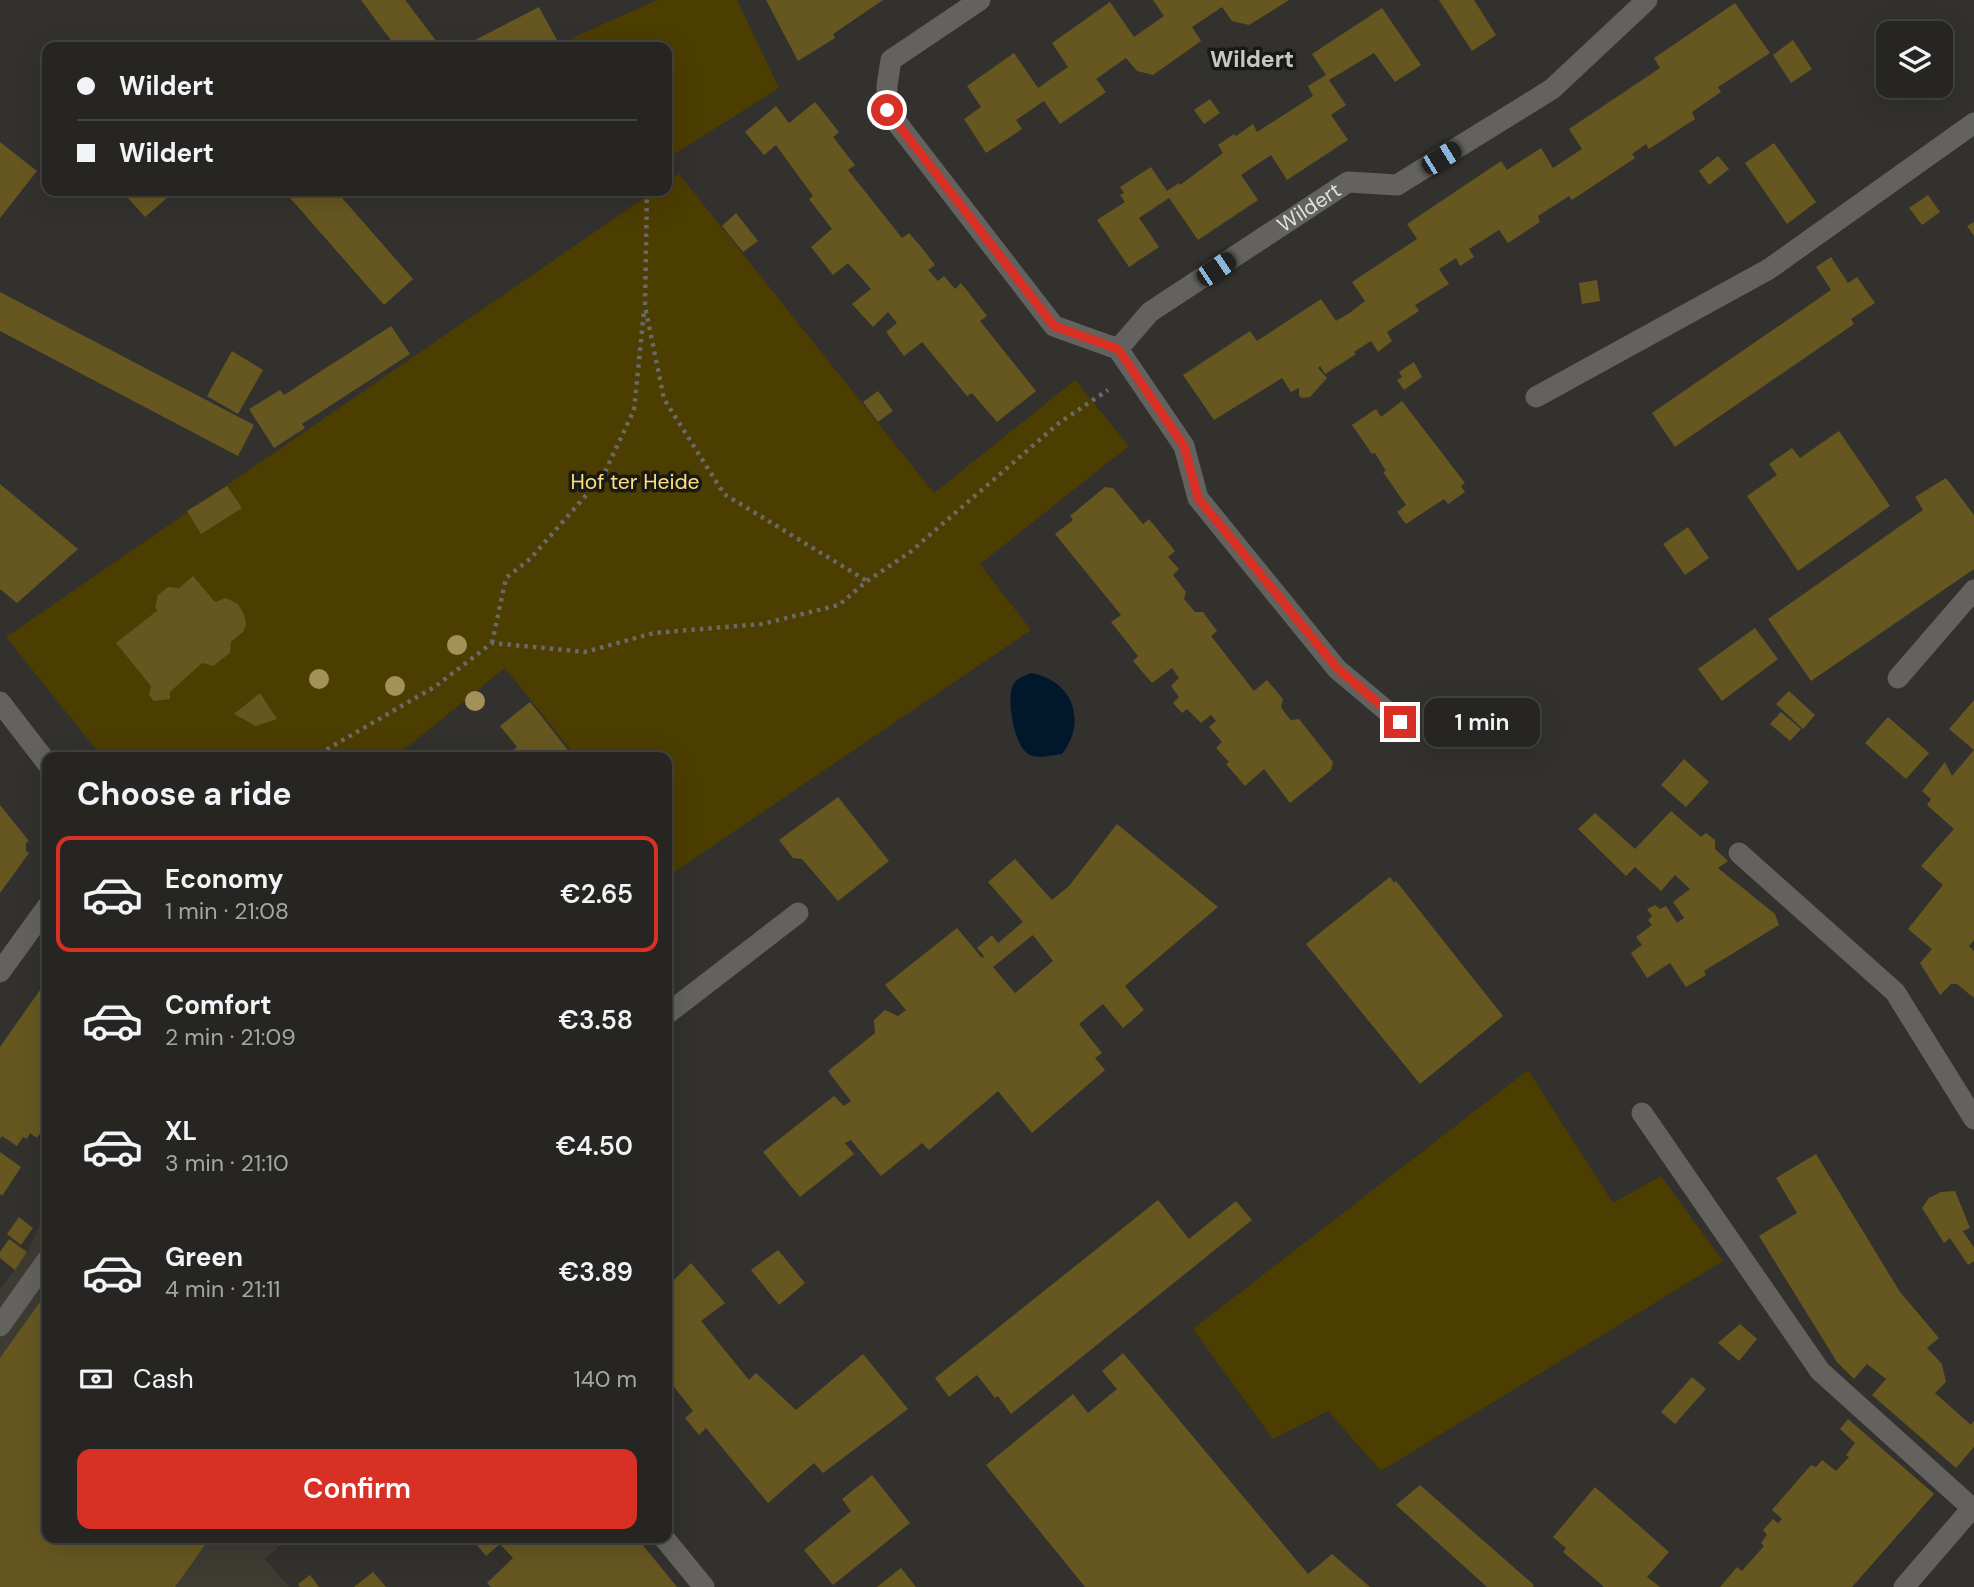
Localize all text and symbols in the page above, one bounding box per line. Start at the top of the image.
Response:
map controls [1876,21,1953,98]
button: layers [1876,21,1953,98]
district label: Wildert [1210,44,1294,74]
text: Wildert [119,69,214,103]
route start [871,94,903,126]
text: Wildert [119,136,214,170]
car [1418,138,1465,178]
street label: Wildert [1272,176,1347,239]
car [1193,249,1240,289]
park label: Hof ter Heide [570,468,700,496]
callout: 1 min [1424,698,1540,746]
route end [1384,706,1416,738]
text: 1 min [1455,707,1509,737]
text: Choose a ride [77,773,292,815]
text: Economy [165,862,283,896]
icon: car [81,863,144,926]
text: €2.65 [560,877,633,911]
text: 1 min · 21:08 [165,896,289,926]
text: Comfort [165,988,271,1022]
icon: car [81,989,144,1052]
text: €3.58 [559,1003,633,1037]
text: 2 min · 21:09 [165,1022,296,1052]
text: XL [165,1114,197,1148]
icon: car [81,1115,144,1178]
text: €4.50 [556,1129,633,1163]
text: 3 min · 21:10 [165,1148,289,1178]
text: Green [165,1240,243,1274]
icon: car [81,1241,144,1304]
text: €3.89 [559,1255,633,1289]
text: 4 min · 21:11 [165,1274,281,1304]
icon: cash [77,1360,115,1398]
text: Cash [133,1362,194,1396]
text: 140 m [574,1364,637,1394]
button: Confirm [77,1449,637,1529]

